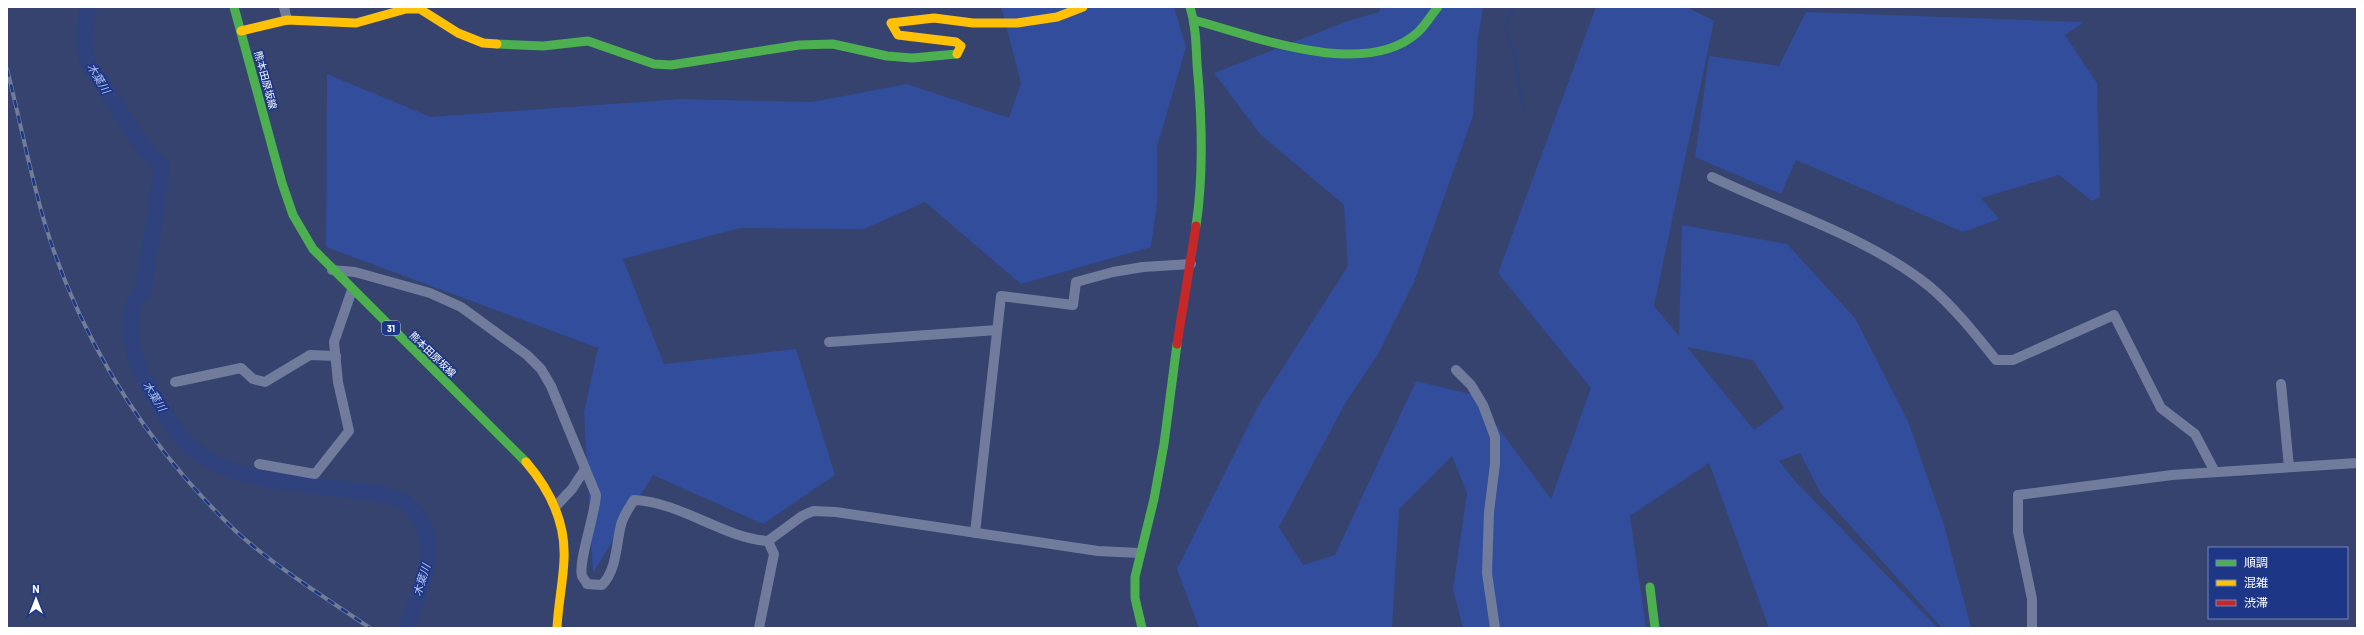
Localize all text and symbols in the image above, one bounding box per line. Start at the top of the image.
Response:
street label: 熊本田原坂線 [252,49,280,111]
water label: 木葉川 [85,61,114,96]
road number: 31 [382,321,400,335]
street label: 熊本田原坂線 [407,329,459,379]
water label: 木葉川 [141,379,170,414]
legend [2208,547,2348,619]
text: 順調 [2244,555,2268,569]
water label: 木葉川 [410,561,432,598]
text: 混雑 [2244,575,2268,589]
north arrow [16,579,56,619]
text: N [32,582,40,595]
text: 渋滞 [2244,595,2268,609]

